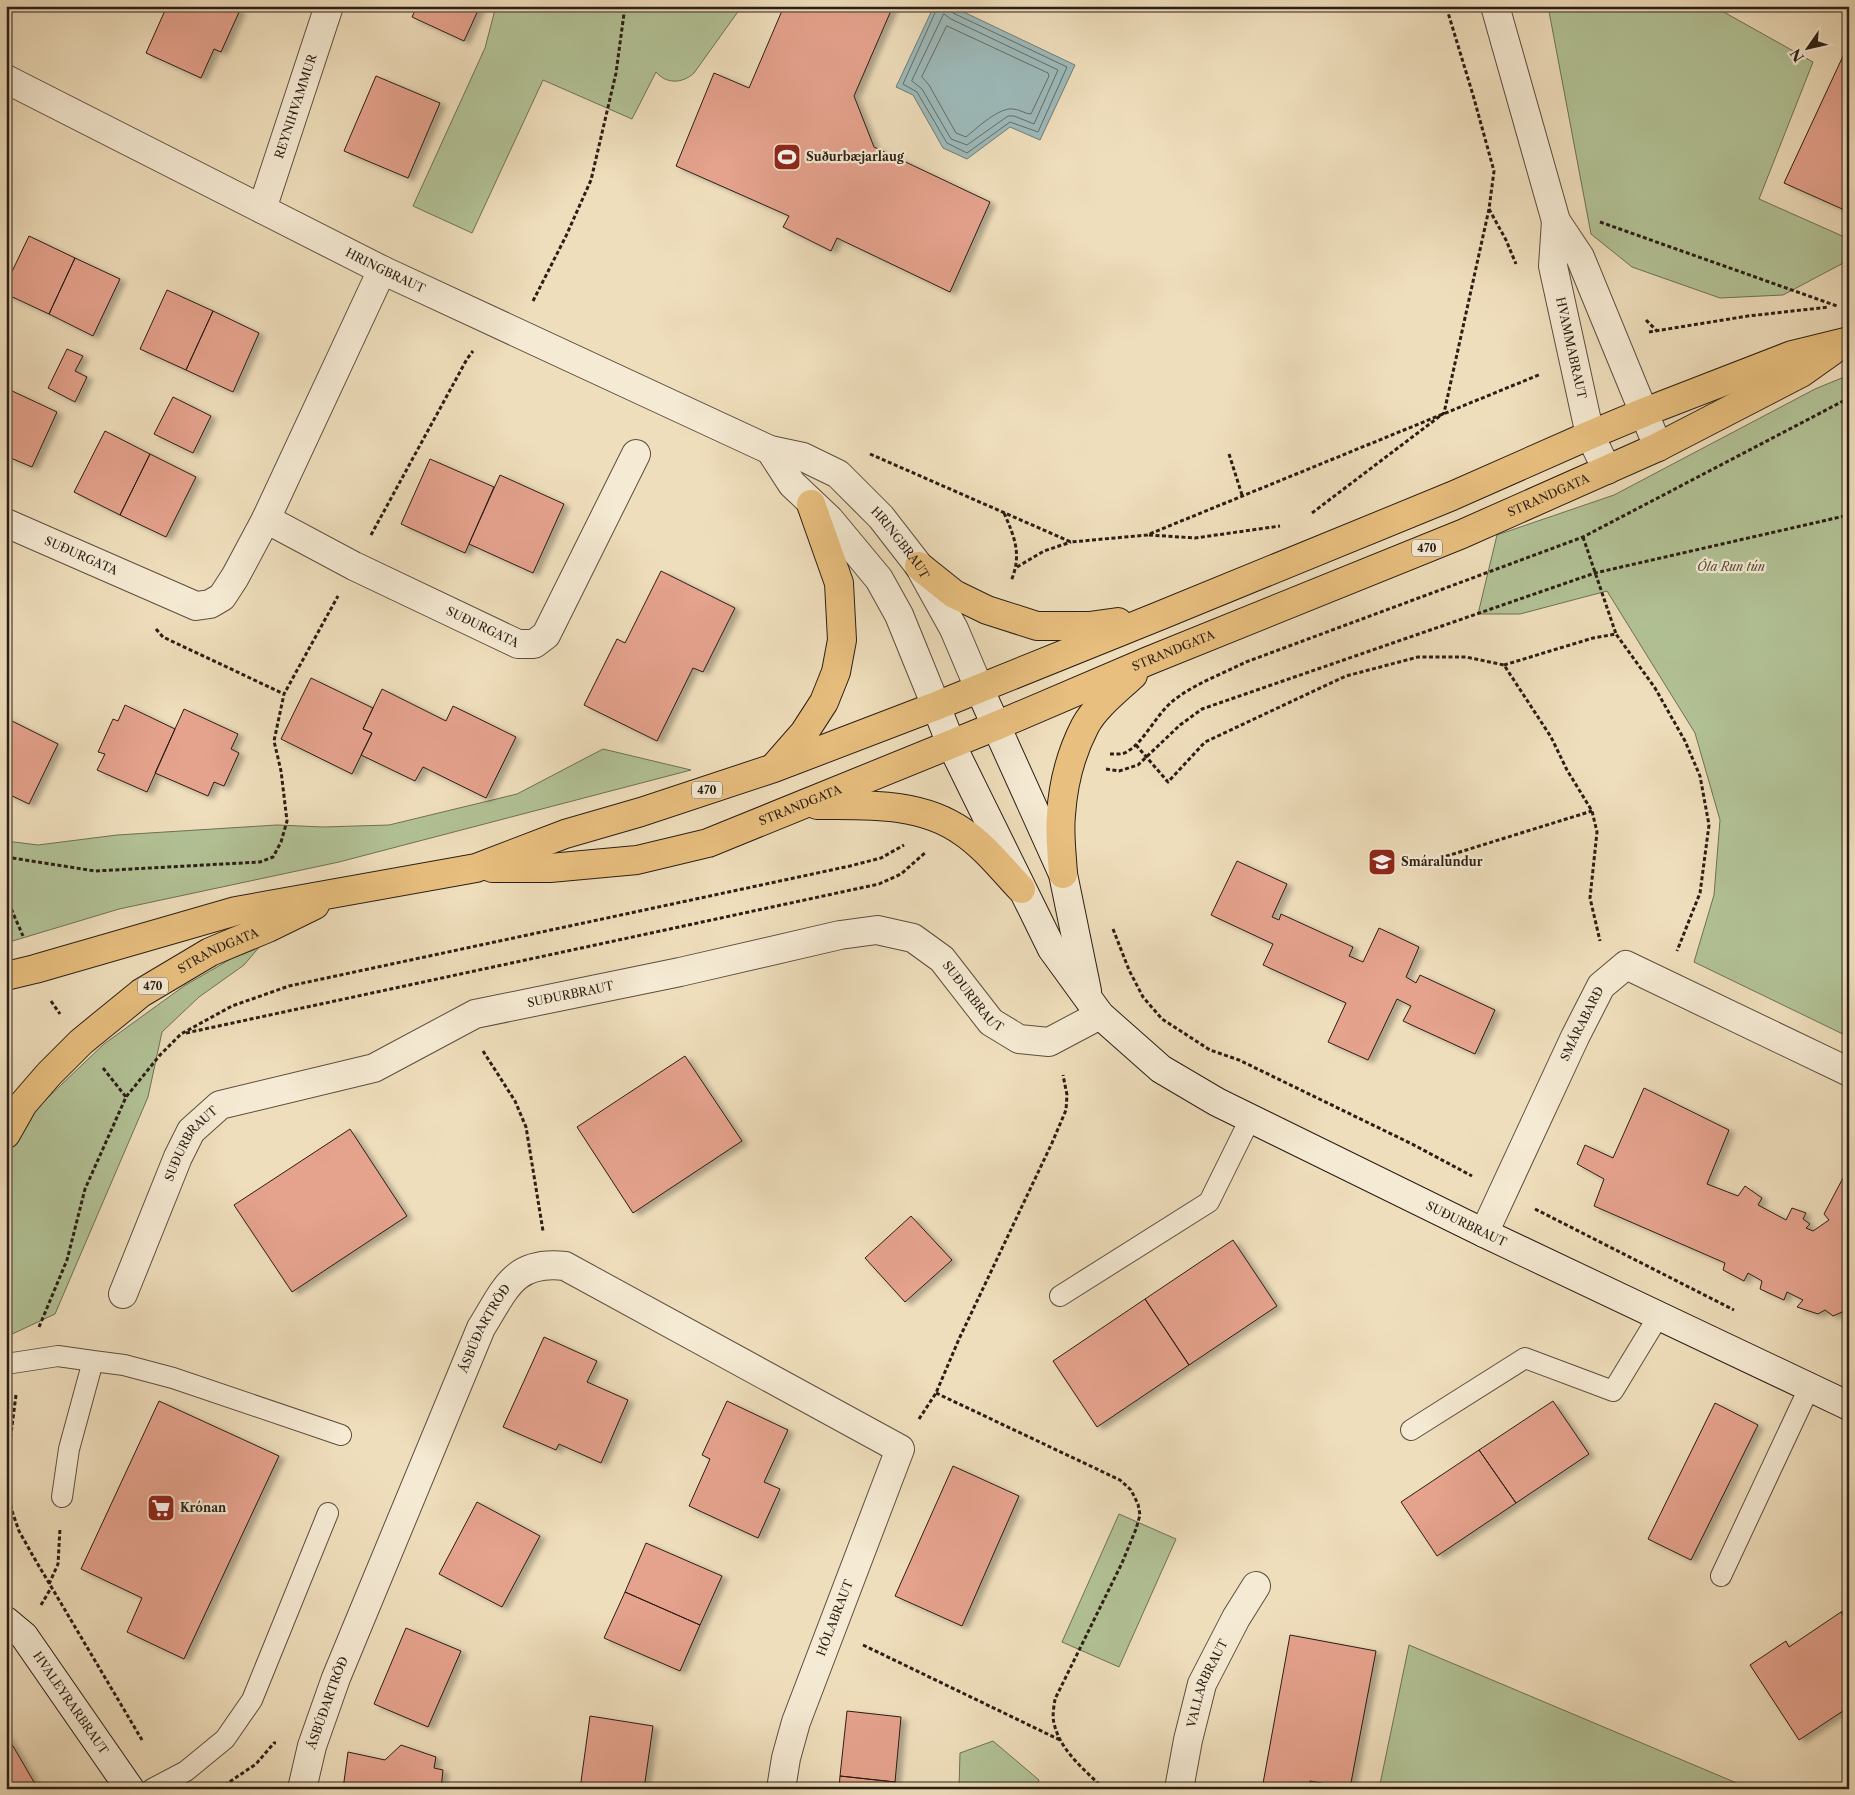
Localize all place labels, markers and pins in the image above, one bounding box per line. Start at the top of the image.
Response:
sports icon: Suðurbæjarlaug [772,142,802,172]
place label: Suðurbæjarlaug [806,149,905,164]
school or university icon: Smáralundur [1367,847,1397,877]
place label: Smáralundur [1401,854,1483,869]
supermarket icon: Krónan [146,1493,176,1523]
place label: Krónan [180,1500,227,1515]

